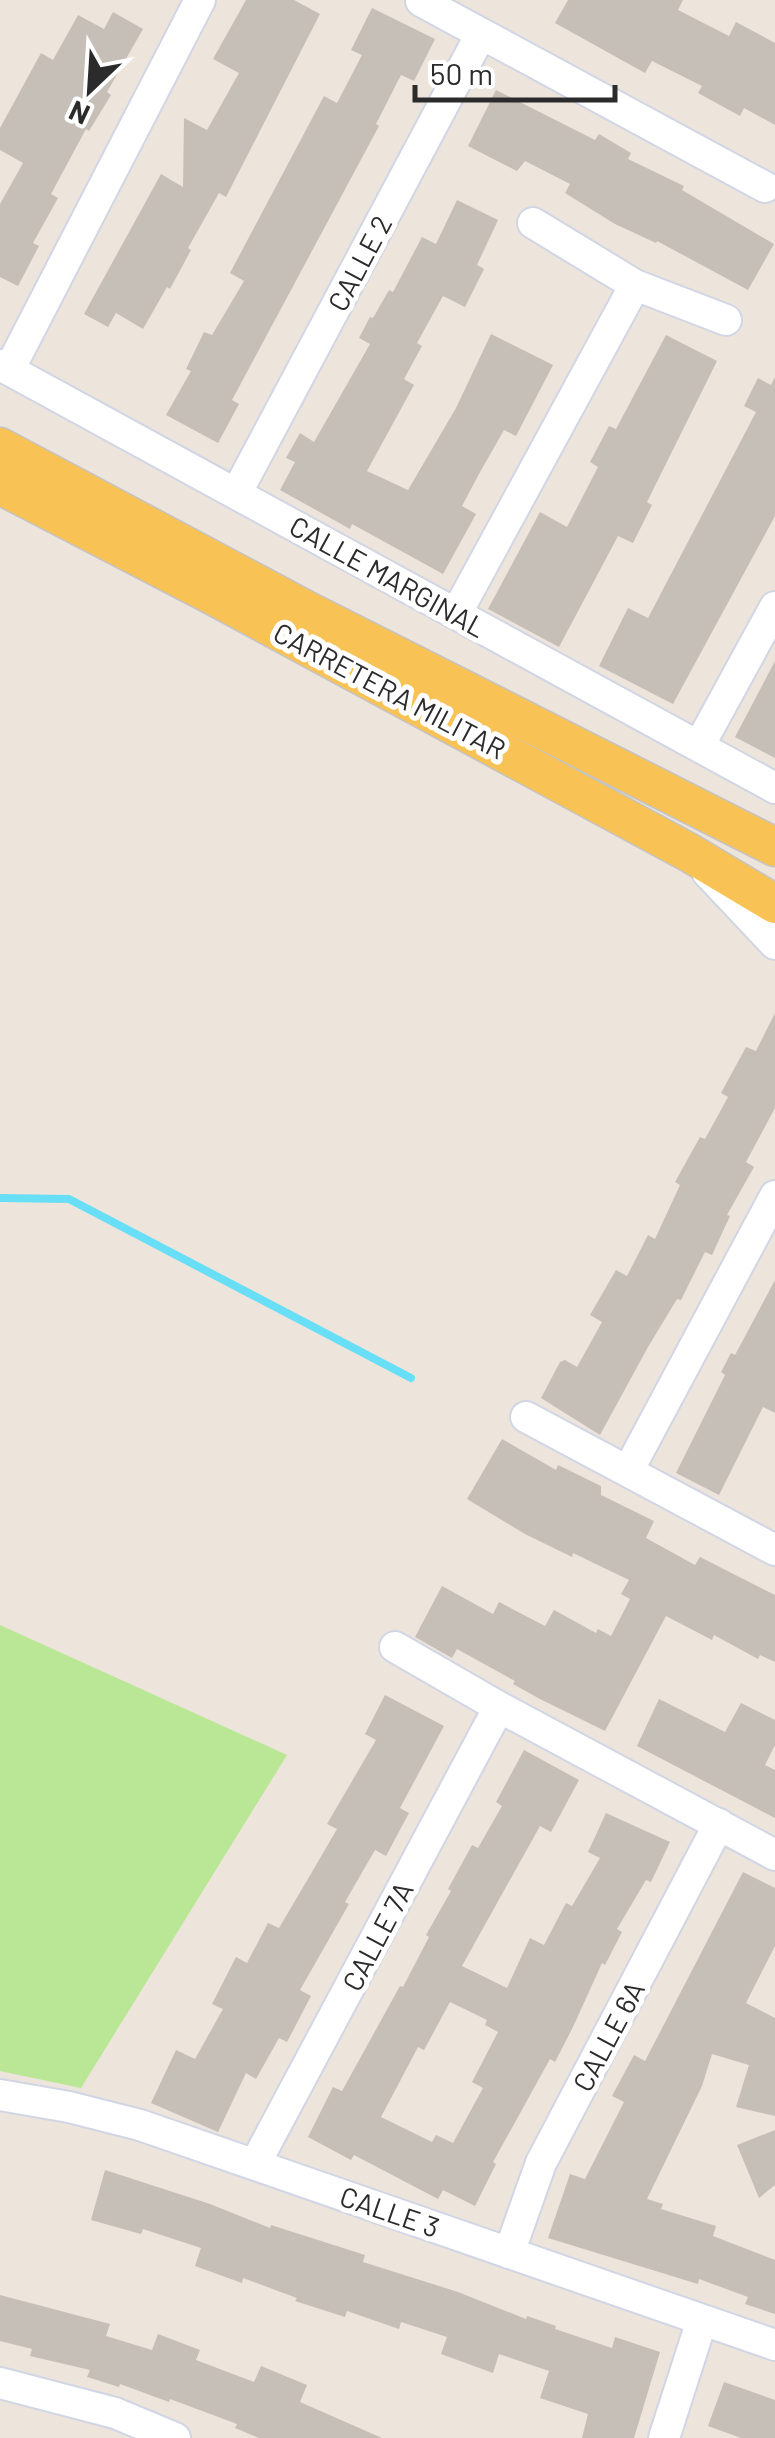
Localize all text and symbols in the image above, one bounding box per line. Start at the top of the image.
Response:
north arrow [40,40,140,140]
scale bar [415,40,615,102]
text: 50 m [430,55,493,91]
text: N [63,94,95,133]
street label: CALLE 2 [320,209,398,317]
street label: CALLE MARGINAL [284,508,492,644]
street label: CARRETERA MILITAR [268,614,512,766]
street label: CALLE 7A [334,1876,420,1996]
street label: CALLE 6A [565,1975,651,2097]
street label: CALLE 3 [336,2178,444,2244]

